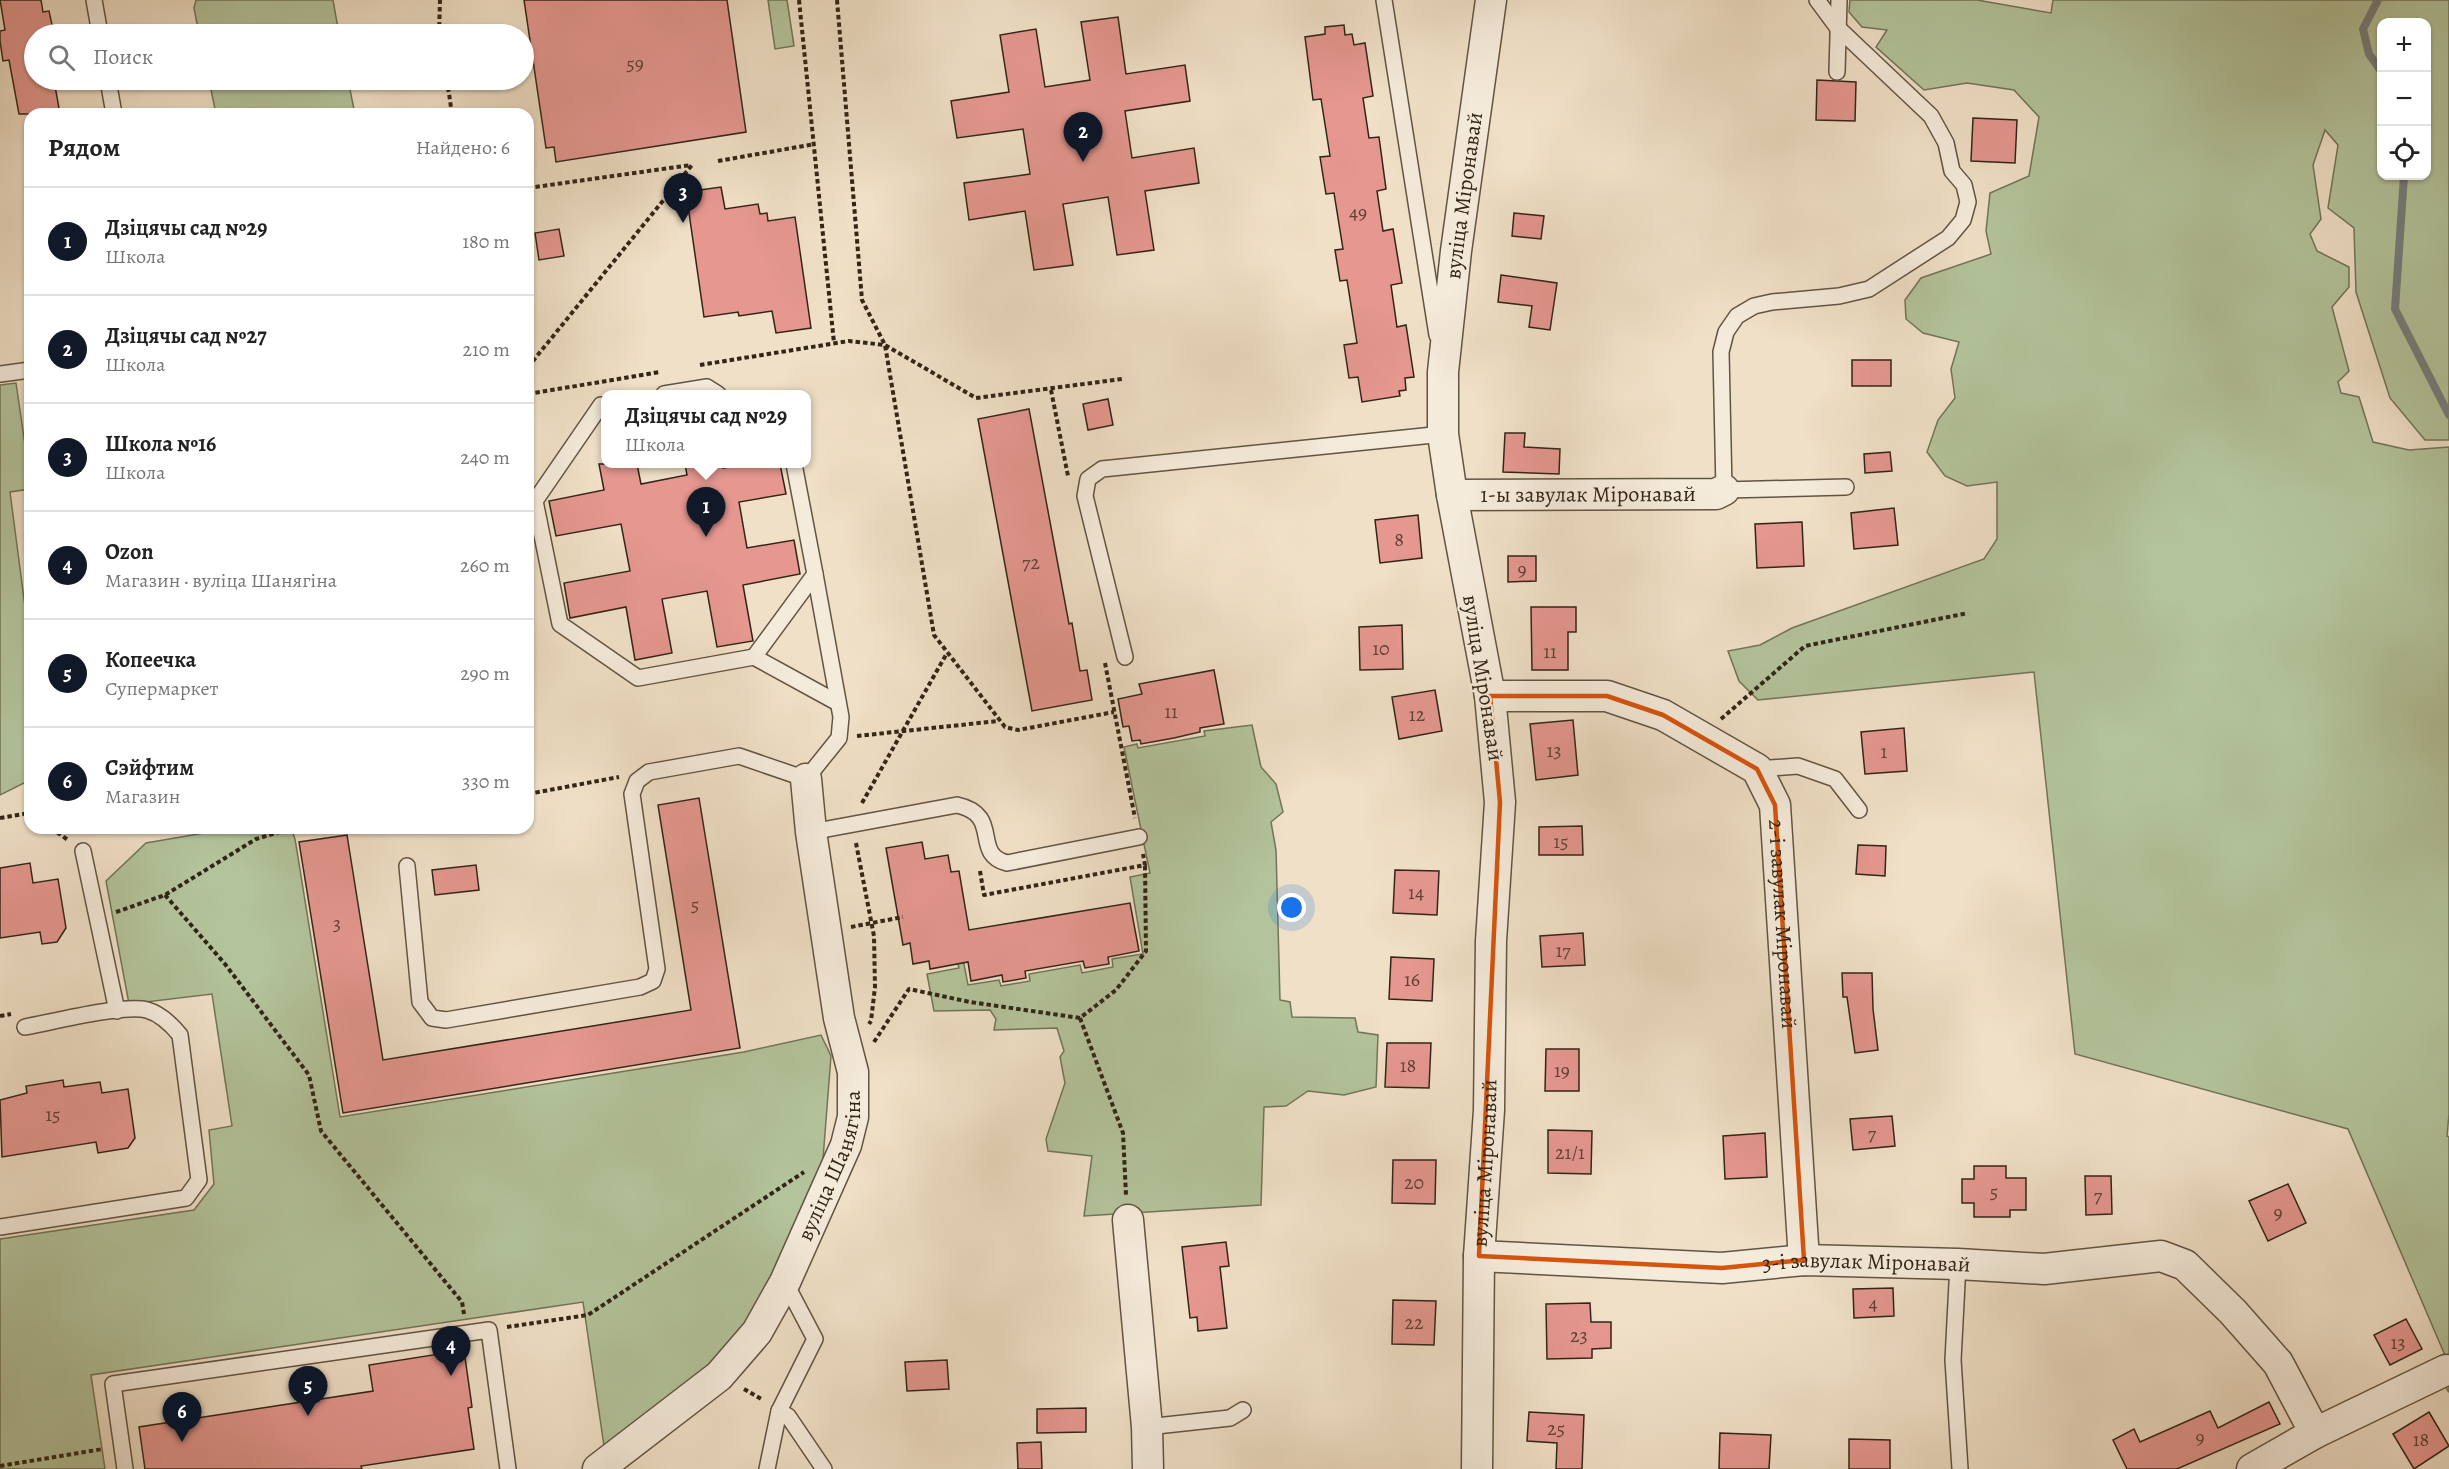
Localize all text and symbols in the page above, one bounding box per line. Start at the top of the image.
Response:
map controls [2377,18,2431,180]
button: + [2377,18,2431,72]
search box [24,24,534,90]
icon: search [45,41,78,74]
text: Поиск [93,42,153,72]
house number: 59 [626,50,644,77]
button: − [2377,72,2431,126]
street label: вуліца Міронавай [1438,110,1490,281]
pin: 2 [1064,112,1102,162]
button: locate [2377,126,2431,180]
text: Рядом [48,130,120,165]
text: Найдено: 6 [416,134,510,161]
pin: 3 [664,174,702,223]
house number: 49 [1349,199,1367,226]
text: Дзіцячы сад №29 [105,213,267,243]
text: 1 [64,228,71,255]
text: 180 m [462,228,510,255]
text: Школа [105,243,165,270]
text: Дзіцячы сад №27 [105,321,267,351]
text: 2 [63,336,72,363]
text: 210 m [462,336,510,363]
text: Школа [105,351,165,378]
popup [601,390,811,468]
text: Дзіцячы сад №29 [625,401,787,431]
text: Школа №16 [105,429,216,459]
text: Школа [625,431,685,458]
text: 3 [63,444,72,471]
text: 240 m [460,444,510,471]
text: Школа [105,459,165,486]
street label: 1-ы завулак Міронавай [1480,479,1696,510]
pin: 1 [686,488,726,537]
house number: 8 [1394,526,1404,553]
text: Ozon [105,537,154,567]
house number: 72 [1022,549,1040,576]
text: 4 [63,552,72,579]
text: 260 m [460,552,510,579]
house number: 9 [1517,556,1527,583]
text: Магазин · вуліца Шанягіна [105,567,337,594]
street label: вуліца Міронавай [1455,593,1511,763]
house number: 10 [1372,635,1390,662]
house number: 11 [1543,638,1557,665]
text: Копеечка [105,645,196,675]
text: 5 [63,660,72,687]
text: 290 m [460,660,510,687]
text: Супермаркет [105,675,219,702]
house number: 11 [1164,698,1178,725]
house number: 12 [1409,701,1426,728]
house number: 13 [1546,737,1562,764]
house number: 1 [1881,738,1888,765]
text: Сэйфтим [105,753,194,783]
text: 6 [63,768,72,795]
text: 330 m [462,768,510,795]
text: Магазин [105,783,180,810]
street label: 2-і завулак Міронавай [1761,818,1804,1030]
house number: 15 [1553,828,1569,855]
house number: 14 [1408,879,1424,906]
house number: 5 [691,891,699,918]
your location [1277,893,1306,922]
house number: 3 [333,910,341,937]
house number: 17 [1555,937,1571,964]
house number: 16 [1404,966,1420,993]
house number: 18 [1400,1052,1416,1079]
house number: 19 [1554,1057,1570,1084]
street label: вуліца Міронавай [1465,1079,1504,1248]
street label: вуліца Шанягіна [790,1089,868,1246]
house number: 15 [45,1101,61,1128]
house number: 7 [1868,1120,1877,1147]
house number: 21/1 [1555,1139,1585,1166]
house number: 20 [1404,1169,1424,1196]
house number: 5 [1990,1178,1998,1205]
house number: 7 [2094,1182,2103,1209]
house number: 9 [2273,1199,2283,1226]
street label: 3-і завулак Міронавай [1761,1245,1972,1280]
house number: 4 [1868,1290,1878,1317]
house number: 22 [1405,1309,1424,1336]
house number: 23 [1570,1322,1588,1349]
pin: 4 [432,1326,470,1376]
house number: 13 [2390,1329,2406,1356]
pin: 5 [288,1366,328,1416]
pin: 6 [162,1392,201,1442]
house number: 25 [1547,1415,1565,1442]
house number: 9 [2195,1424,2205,1451]
house number: 18 [2413,1426,2429,1453]

